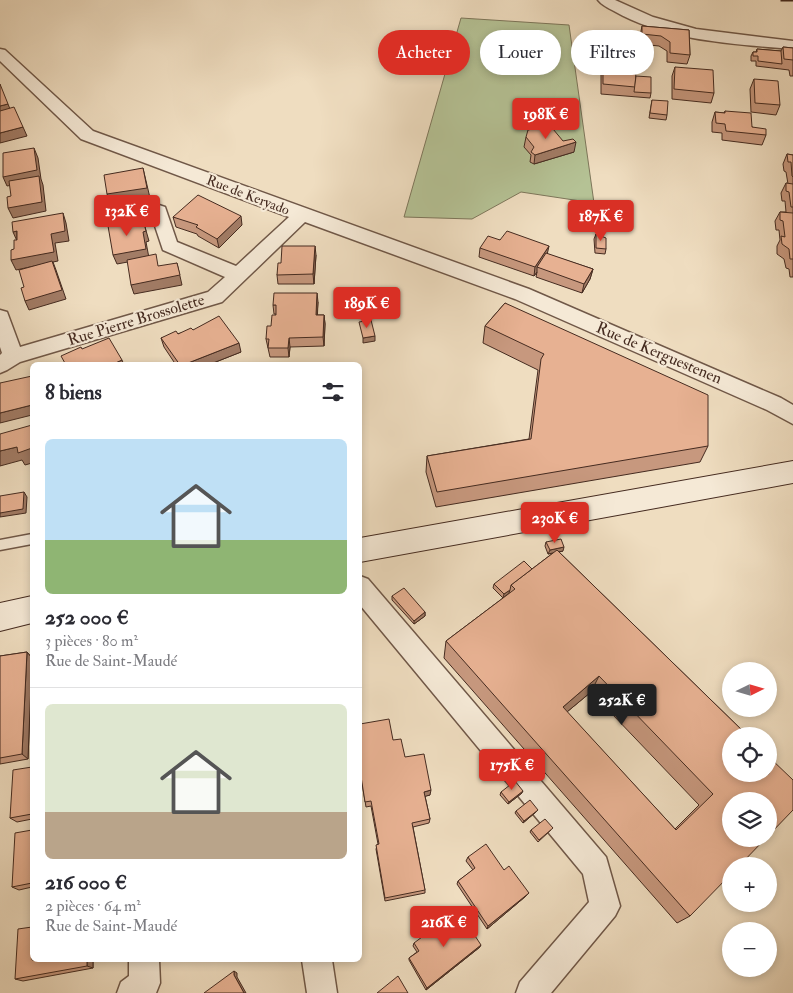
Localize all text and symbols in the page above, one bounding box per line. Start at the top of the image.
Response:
chip: Acheter [378,30,470,75]
chip: Louer [480,30,561,75]
chip: Filtres [571,30,654,75]
pin: 198K € [505,98,587,140]
text: 198K € [523,104,569,124]
street label: Rue de Keryado [204,171,292,220]
pin: 132K € [86,194,168,237]
pin: 187K € [560,200,642,242]
text: 132K € [105,201,149,221]
text: 187K € [579,206,623,226]
pin: 189K € [326,286,408,329]
street label: Rue Pierre Brossolette [65,290,207,350]
text: 189K € [344,293,390,313]
street label: Rue de Kerguestenen [593,317,725,389]
icon: filters [319,378,347,406]
text: 8 biens [45,379,102,406]
icon: home [151,471,241,561]
pin: 230K € [514,502,596,544]
text: 230K € [532,508,578,528]
text: 252 000 € [45,604,129,631]
text: 3 pièces · 80 m² [45,631,138,651]
text: Rue de Saint-Maudé [45,651,177,671]
north arrow [722,662,778,718]
map controls [722,662,777,977]
pin: 252K € [581,684,663,726]
text: 252K € [598,690,646,710]
button: locate [722,727,777,782]
icon: home [151,737,241,827]
pin: 175K € [471,748,553,791]
text: 175K € [490,755,534,775]
button: layers [722,792,777,847]
button: + [722,857,777,912]
text: 216 000 € [45,869,127,896]
text: 2 pièces · 64 m² [45,896,141,916]
pin: 216K € [403,906,485,948]
text: 216K € [421,912,467,932]
text: Rue de Saint-Maudé [45,916,177,936]
button: − [722,922,777,977]

